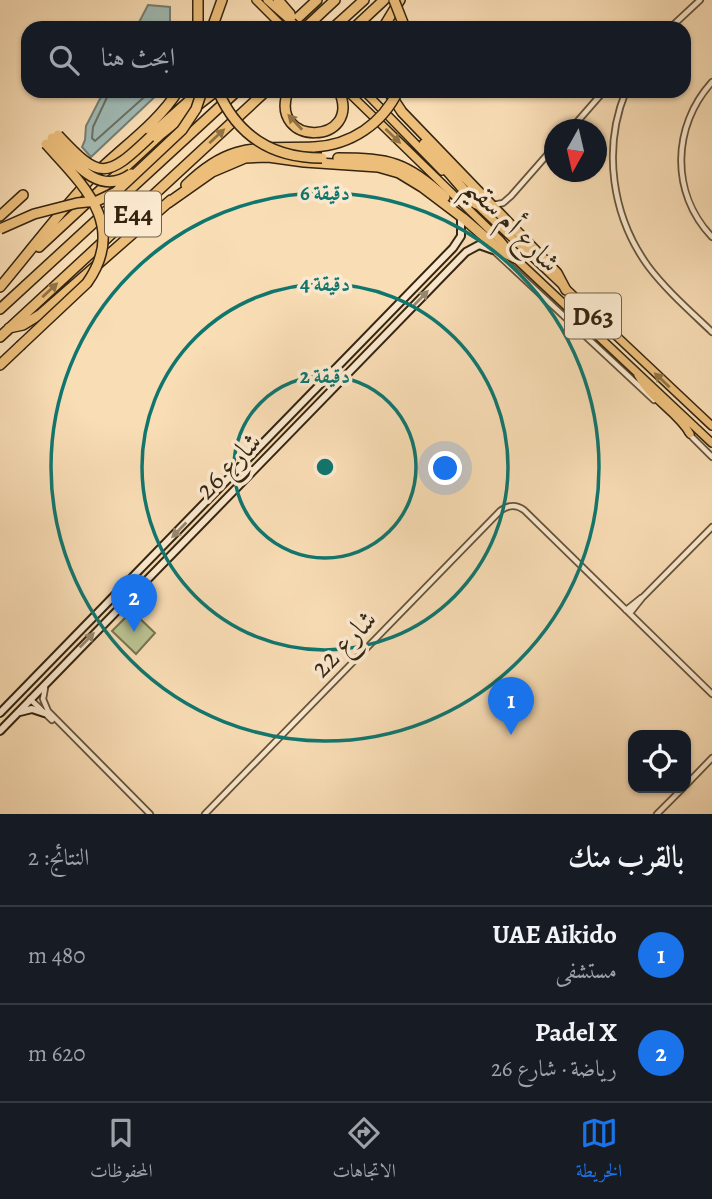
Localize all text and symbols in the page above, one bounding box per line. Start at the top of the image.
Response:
search box [21,21,691,98]
text: ابحث هنا [101,40,176,75]
icon: search [45,41,83,79]
one-way arrow [287,113,303,131]
north arrow [544,119,607,182]
one-way arrow [384,127,401,143]
one-way arrow [208,128,226,144]
street label: شارع أم سقيم [450,168,569,287]
text: 6 دقيقة [300,179,350,207]
road number: E44 [105,192,161,236]
text: 4 دقيقة [300,270,350,298]
one-way arrow [41,282,59,298]
one-way arrow [412,290,429,307]
road number: D63 [565,294,621,338]
text: 2 دقيقة [300,362,350,390]
one-way arrow [653,372,671,388]
street label: شارع 26 [187,424,273,511]
your location [428,451,462,485]
centre of rings [313,455,337,479]
one-way arrow [171,521,187,538]
pin: 2 [111,574,157,632]
street label: شارع 22 [302,601,388,689]
one-way arrow [79,632,96,649]
pin: 1 [488,677,534,735]
map controls [628,730,691,793]
button: locate [628,730,691,793]
text: بالقرب منك [568,837,684,877]
text: النتائج: 2 [28,842,89,873]
text: UAE Aikido [492,917,617,952]
text: 480 m [28,940,86,971]
text: 1 [657,940,665,971]
text: مستشفى [556,955,617,986]
text: Padel X [535,1015,617,1050]
text: 620 m [28,1038,86,1069]
text: 2 [655,1038,667,1069]
text: رياضة · شارع 26 [491,1053,617,1084]
tab: المحفوظات [90,1114,153,1189]
tab: الاتجاهات [333,1114,396,1189]
tab: الخريطة [576,1114,622,1189]

